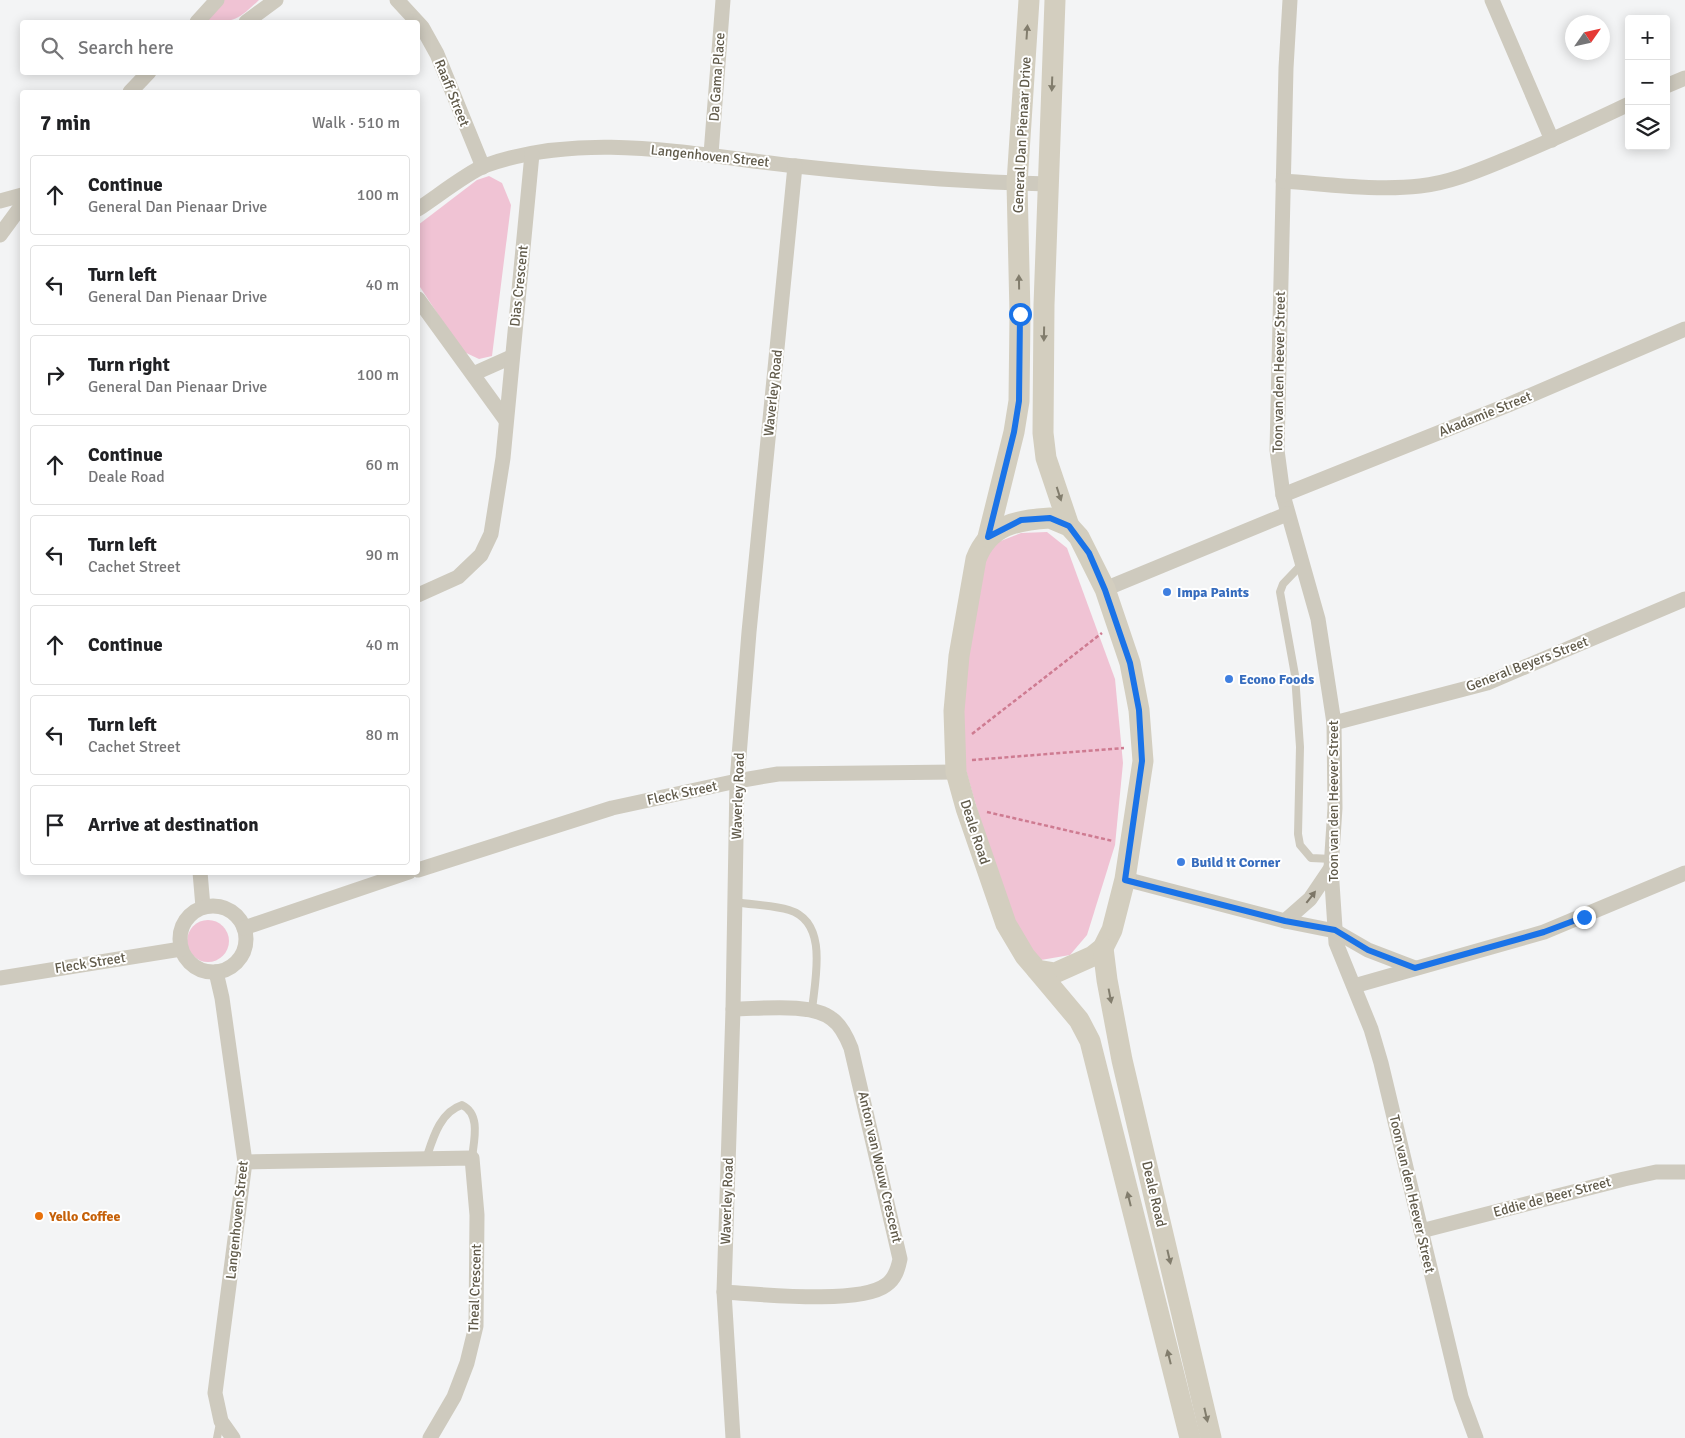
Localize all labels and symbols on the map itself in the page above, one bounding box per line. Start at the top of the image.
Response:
north arrow [1565,15,1610,60]
one-way arrow [1024,24,1032,40]
street label: Da Gama Place [705,32,729,122]
street label: General Dan Pienaar Drive [1009,56,1035,214]
street label: Raaff Street [431,57,473,129]
one-way arrow [1048,76,1056,92]
street label: Langenhoven Street [650,141,770,171]
street label: Dias Crescent [506,244,532,328]
one-way arrow [1015,274,1023,290]
street label: Toon van den Heever Street [1269,291,1289,453]
route start [1009,303,1032,326]
one-way arrow [1040,326,1048,342]
street label: Waverley Road [760,349,786,437]
street label: Akadamie Street [1436,388,1534,440]
one-way arrow [1055,486,1063,501]
place label: Impa Paints [1177,584,1249,601]
marker: Impa Paints [1161,586,1173,598]
street label: General Beyers Street [1463,633,1591,695]
place label: Econo Foods [1239,671,1314,688]
marker: Econo Foods [1223,673,1235,685]
street label: Toon van den Heever Street [1325,720,1342,882]
street label: Waverley Road [728,752,748,840]
street label: Fleck Street [645,777,719,809]
street label: Deale Road [957,797,993,867]
place label: Build it Corner [1191,854,1281,871]
marker: Build it Corner [1175,856,1187,868]
one-way arrow [1306,891,1316,904]
route end [1573,906,1596,929]
street label: Fleck Street [53,949,127,977]
one-way arrow [1106,989,1114,1005]
street label: Anton van Wouw Crescent [854,1089,906,1245]
street label: Toon van den Heever Street [1386,1113,1438,1275]
street label: Waverley Road [717,1157,737,1245]
street label: Deale Road [1138,1159,1170,1229]
street label: Langenhoven Street [222,1160,252,1280]
street label: Eddie de Beer Street [1491,1173,1613,1221]
one-way arrow [1125,1192,1133,1207]
place label: Yello Coffee [48,1208,120,1225]
marker: Yello Coffee [33,1210,45,1222]
street label: Theal Crescent [465,1243,485,1332]
one-way arrow [1165,1250,1173,1265]
one-way arrow [1165,1349,1173,1364]
one-way arrow [1202,1408,1210,1423]

